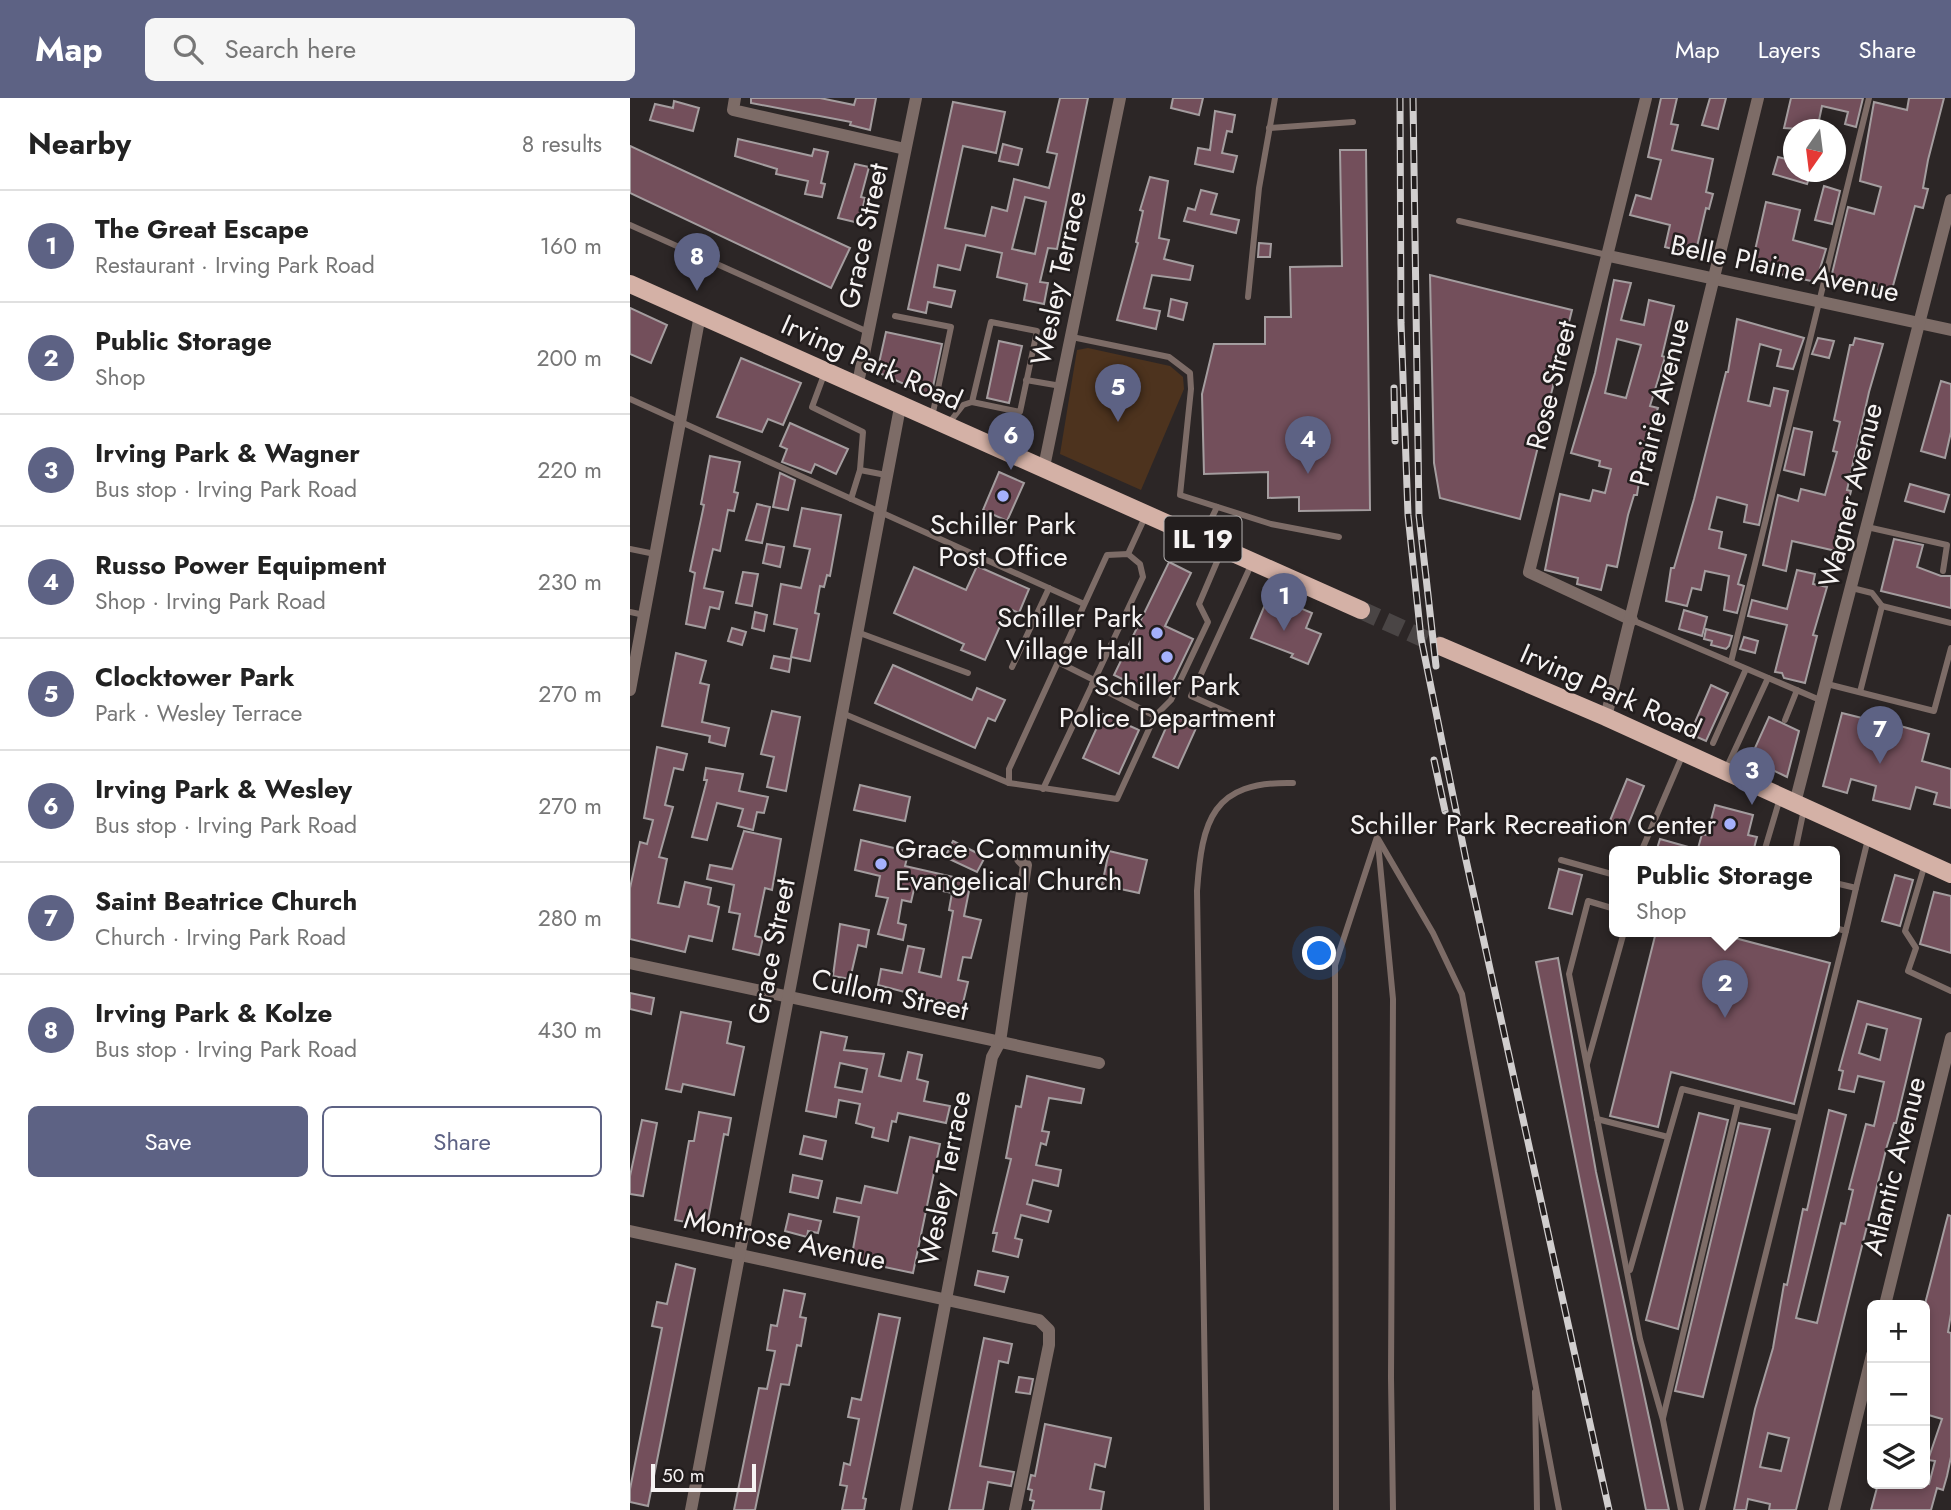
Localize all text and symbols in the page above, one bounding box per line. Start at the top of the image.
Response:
search box [145,18,635,81]
text: Map [35,26,103,73]
icon: search [169,30,207,68]
text: Search here [225,30,356,68]
text: Map [1675,32,1720,67]
text: Layers [1758,32,1820,67]
text: Share [1858,32,1916,67]
north arrow [1783,119,1846,182]
text: Nearby [28,122,131,165]
text: 8 results [522,127,602,161]
street label: Grace Street [828,159,899,313]
street label: Wesley Terrace [1020,187,1097,369]
text: The Great Escape [95,210,309,248]
street label: Belle Plaine Avenue [1667,224,1903,313]
text: 1 [45,229,57,263]
text: 160 m [540,229,602,263]
pin: 8 [674,233,720,291]
text: Restaurant · Irving Park Road [95,248,375,282]
street label: Irving Park Road [775,304,969,421]
street label: Prairie Avenue [1619,314,1700,491]
street label: Rose Street [1516,316,1587,454]
text: Public Storage [95,322,272,360]
text: 2 [43,341,59,375]
text: 200 m [536,341,602,375]
text: Shop [95,360,145,394]
pin: 5 [1095,364,1141,422]
street label: Wagner Avenue [1808,399,1893,592]
pin: 6 [988,412,1034,470]
pin: 4 [1285,416,1331,474]
text: Irving Park & Wagner [95,434,360,472]
text: 3 [44,453,58,487]
text: 220 m [537,453,602,487]
text: Bus stop · Irving Park Road [95,472,357,506]
marker: Schiller Park Post Office [995,488,1011,504]
place label: Schiller Park Post Office [930,504,1077,577]
road number: IL 19 [1164,516,1242,561]
text: Russo Power Equipment [95,546,386,584]
text: 4 [43,565,59,599]
text: 230 m [538,565,602,599]
pin: 1 [1261,573,1307,631]
text: Shop · Irving Park Road [95,584,326,618]
place label: Schiller Park Village Hall [997,597,1144,670]
marker: Schiller Park Village Hall [1149,625,1165,641]
street label: Irving Park Road [1514,633,1708,750]
marker: Schiller Park Police Department [1159,649,1175,665]
text: Clocktower Park [95,658,295,696]
place label: Schiller Park Police Department [1059,665,1276,738]
text: 5 [44,677,58,711]
text: 270 m [538,677,602,711]
text: Park · Wesley Terrace [95,696,302,730]
pin: 7 [1857,706,1903,764]
pin: 3 [1729,747,1775,805]
text: Irving Park & Wesley [95,770,352,808]
text: 6 [43,789,59,823]
text: 270 m [538,789,602,823]
place label: Schiller Park Recreation Center [1350,804,1716,845]
text: Bus stop · Irving Park Road [95,808,357,842]
marker: Schiller Park Recreation Center [1722,816,1738,832]
place label: Grace Community Evangelical Church [895,828,1123,901]
popup [1609,846,1840,937]
marker: Grace Community Evangelical Church [873,856,889,872]
text: Public Storage [1636,856,1813,894]
street label: Grace Street [737,874,806,1028]
text: Saint Beatrice Church [95,882,357,920]
text: Shop [1636,894,1686,928]
text: 7 [44,901,58,935]
text: 280 m [538,901,602,935]
text: Church · Irving Park Road [95,920,346,954]
your location [1302,936,1336,970]
street label: Cullom Street [808,958,972,1031]
pin: 2 [1702,960,1748,1018]
text: Irving Park & Kolze [95,994,332,1032]
text: 8 [44,1013,58,1047]
text: 430 m [537,1013,602,1047]
text: Bus stop · Irving Park Road [95,1032,357,1066]
street label: Atlantic Avenue [1852,1072,1936,1260]
street label: Wesley Terrace [907,1087,982,1269]
button: Save [28,1106,308,1177]
button: Share [322,1106,602,1177]
street label: Montrose Avenue [680,1198,890,1281]
map controls [1867,1300,1930,1489]
button: + [1867,1300,1930,1363]
button: − [1867,1363,1930,1426]
button: layers [1867,1426,1930,1489]
scale bar [651,1461,756,1493]
text: 50 m [662,1462,705,1489]

